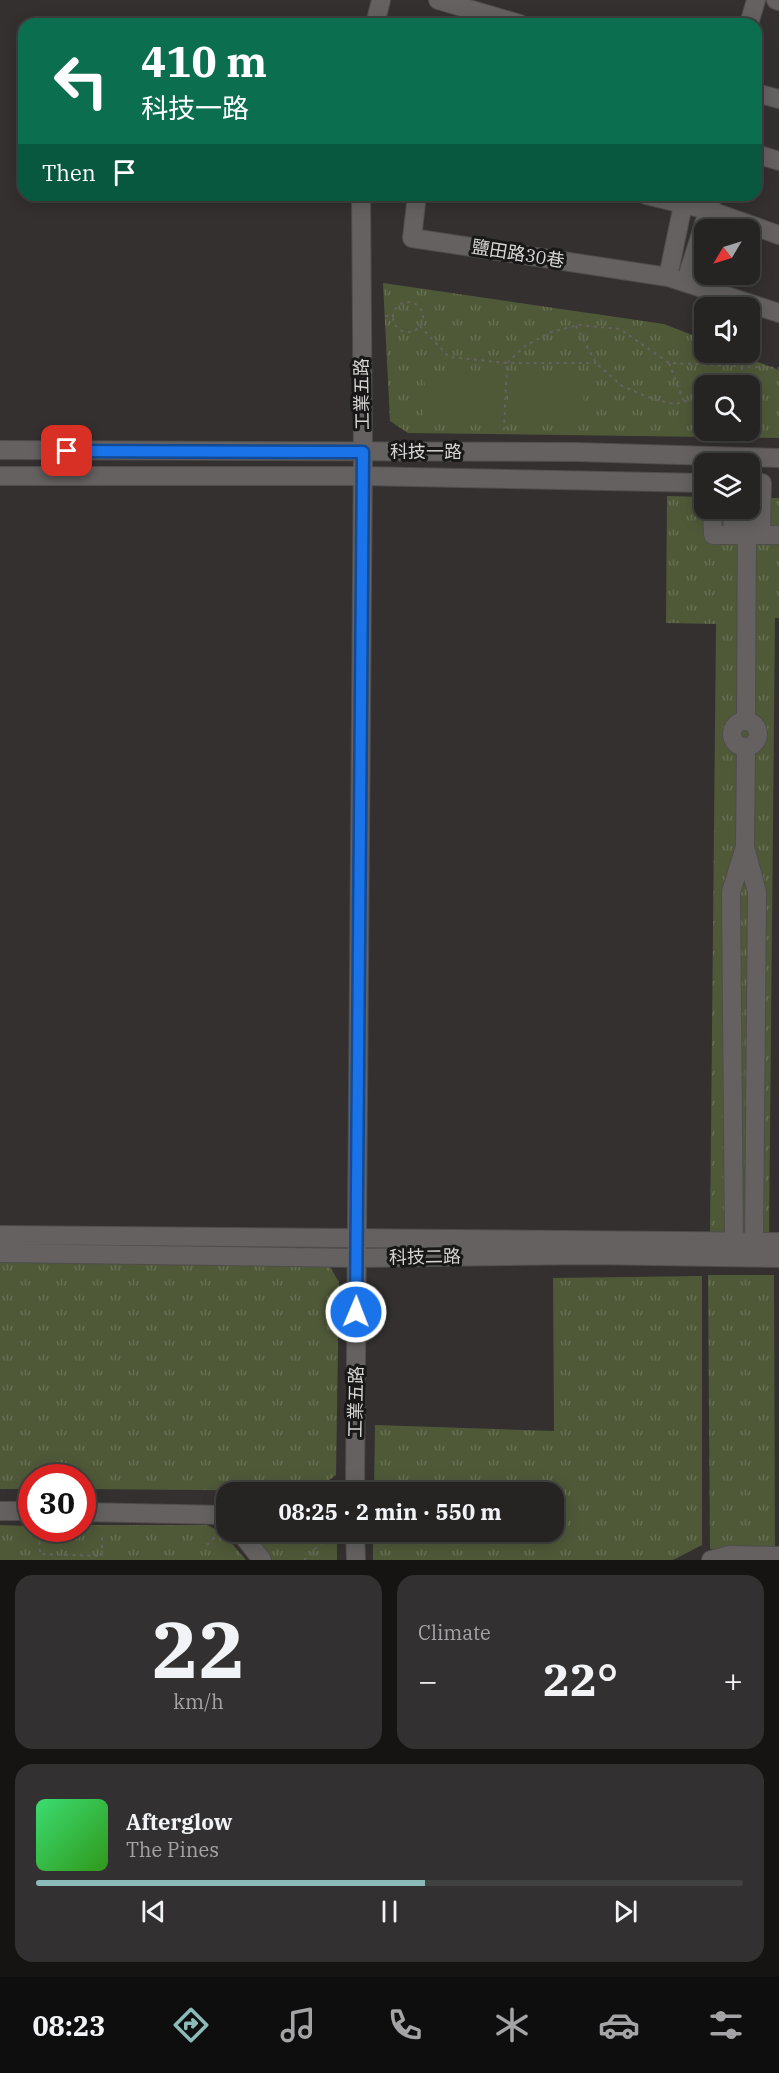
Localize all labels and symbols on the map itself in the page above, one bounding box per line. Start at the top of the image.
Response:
north arrow [694,219,760,285]
street label: 鹽田路30巷 [470,235,566,272]
street label: 工業五路 [349,358,374,430]
pin [41,425,92,476]
street label: 科技一路 [390,440,462,463]
street label: 科技二路 [389,1244,461,1269]
position arrow [324,1280,388,1344]
street label: 工業五路 [343,1366,368,1438]
speed limit sign: 30 [18,1464,96,1542]

